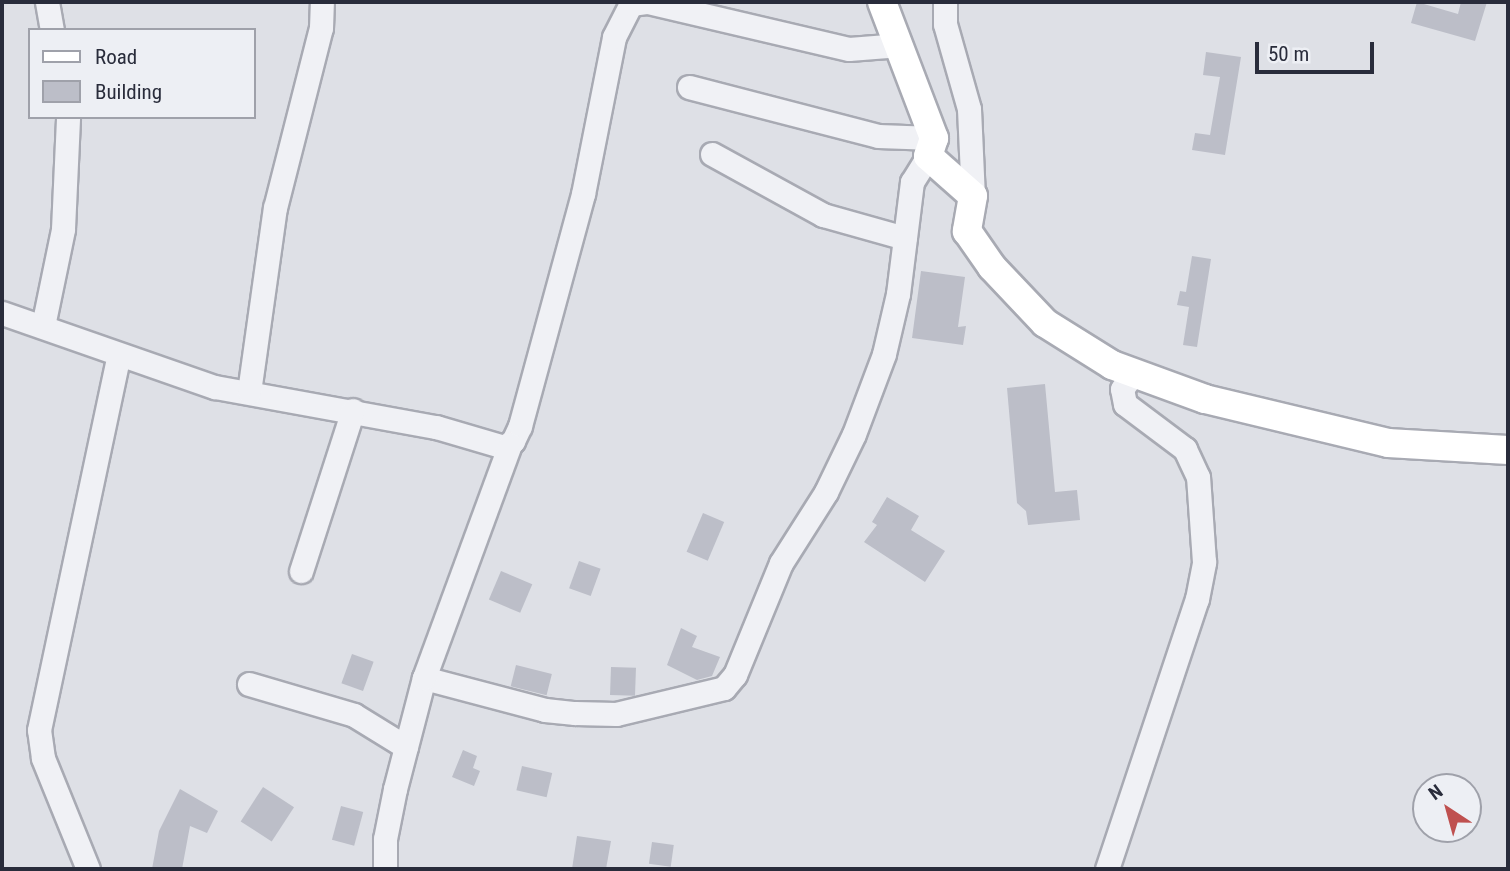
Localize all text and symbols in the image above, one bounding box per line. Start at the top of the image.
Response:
legend [28,28,256,119]
scale bar [1258,28,1377,72]
text: 50 m [1268,42,1309,66]
text: Road [95,45,137,69]
text: Building [95,80,162,104]
north arrow [1412,773,1482,843]
text: N [1424,780,1447,805]

